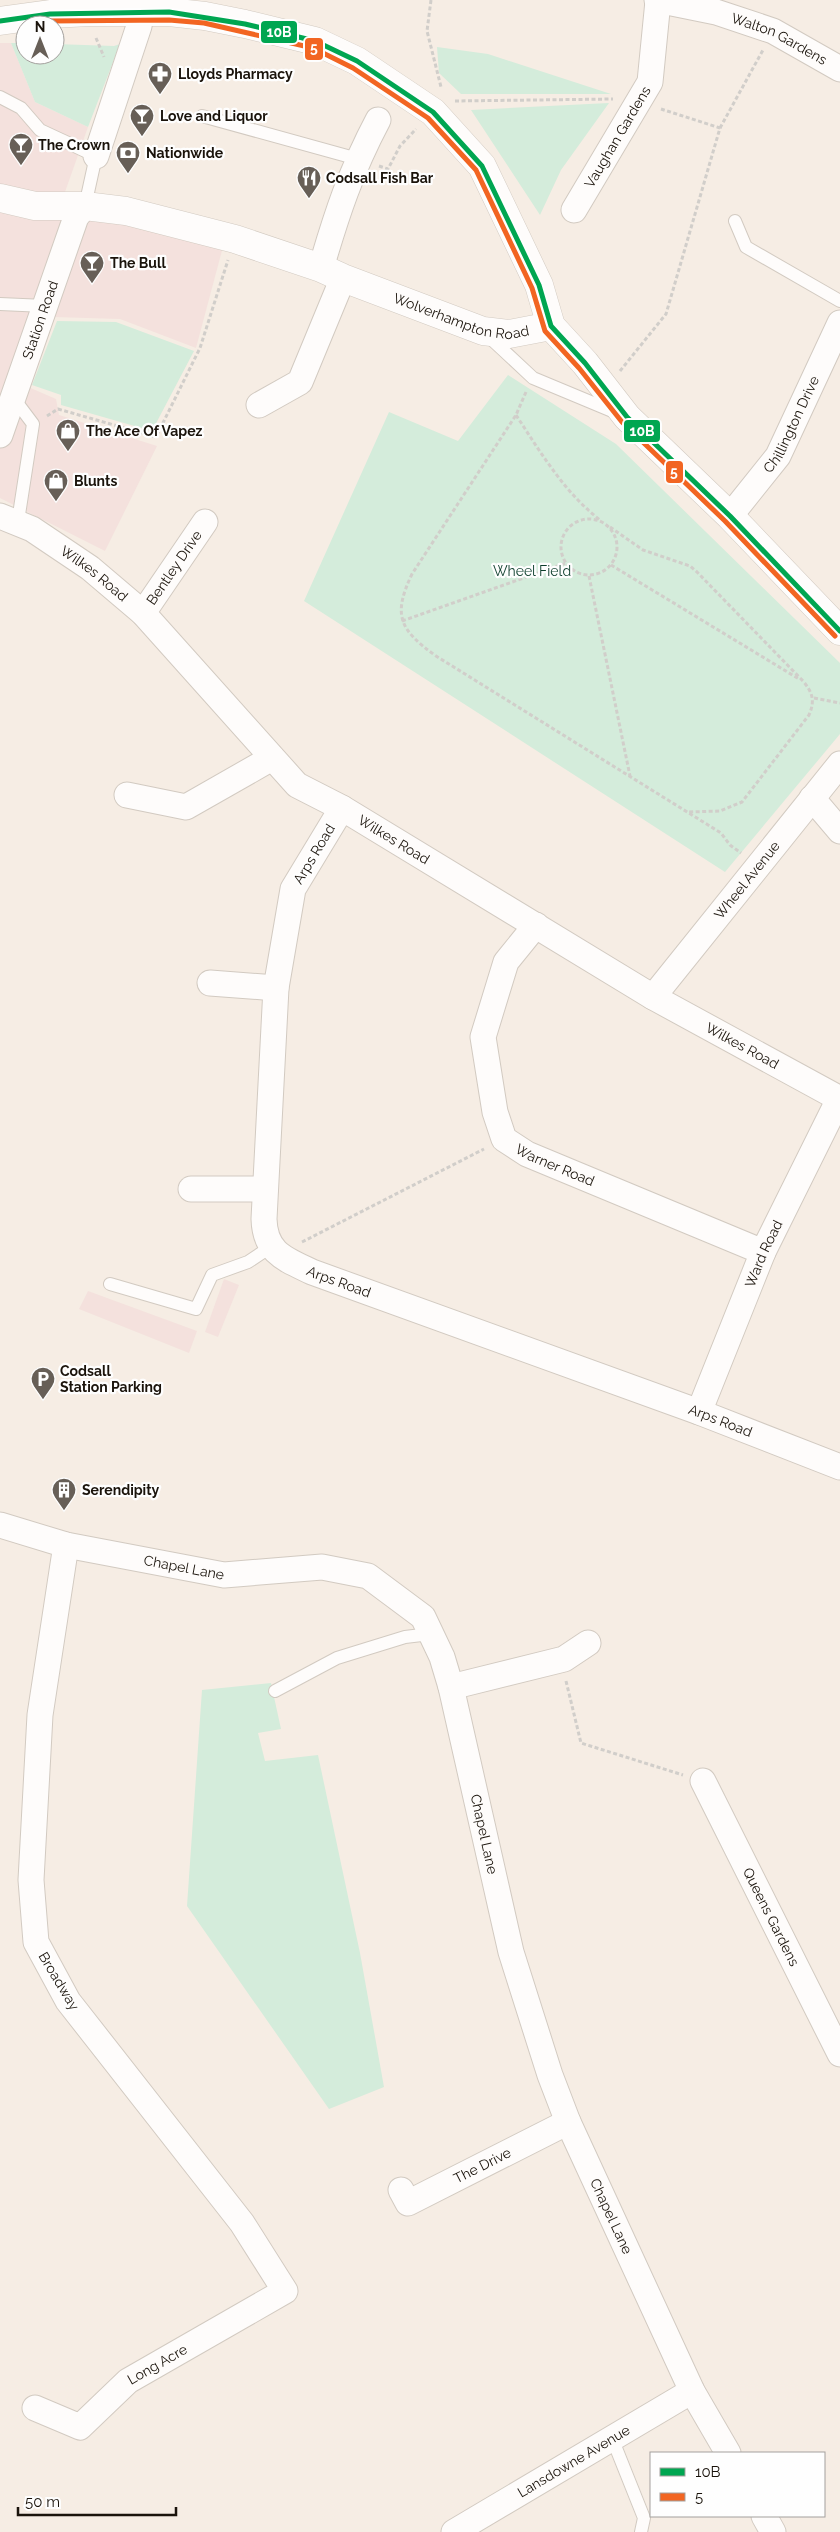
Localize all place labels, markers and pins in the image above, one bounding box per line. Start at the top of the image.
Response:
pharmacy icon: Lloyds Pharmacy [147,61,173,95]
place label: Lloyds Pharmacy [178,66,293,82]
bar icon: Love and Liquor [129,103,155,137]
place label: Love and Liquor [160,108,268,124]
bar icon: The Crown [8,132,34,166]
place label: The Crown [38,137,110,153]
bank icon: Nationwide [115,140,141,174]
place label: Nationwide [146,145,224,161]
restaurant icon: Codsall Fish Bar [296,165,322,199]
place label: Codsall Fish Bar [326,170,434,186]
bar icon: The Bull [79,250,105,284]
place label: The Bull [110,255,166,271]
shop icon: The Ace Of Vapez [55,418,81,452]
place label: The Ace Of Vapez [86,423,202,439]
shop icon: Blunts [43,468,69,502]
place label: Blunts [74,473,117,489]
place label: Codsall Station Parking [60,1363,162,1395]
parking icon: Codsall Station Parking [30,1366,56,1400]
building icon: Serendipity [51,1477,77,1511]
place label: Serendipity [82,1482,160,1498]

